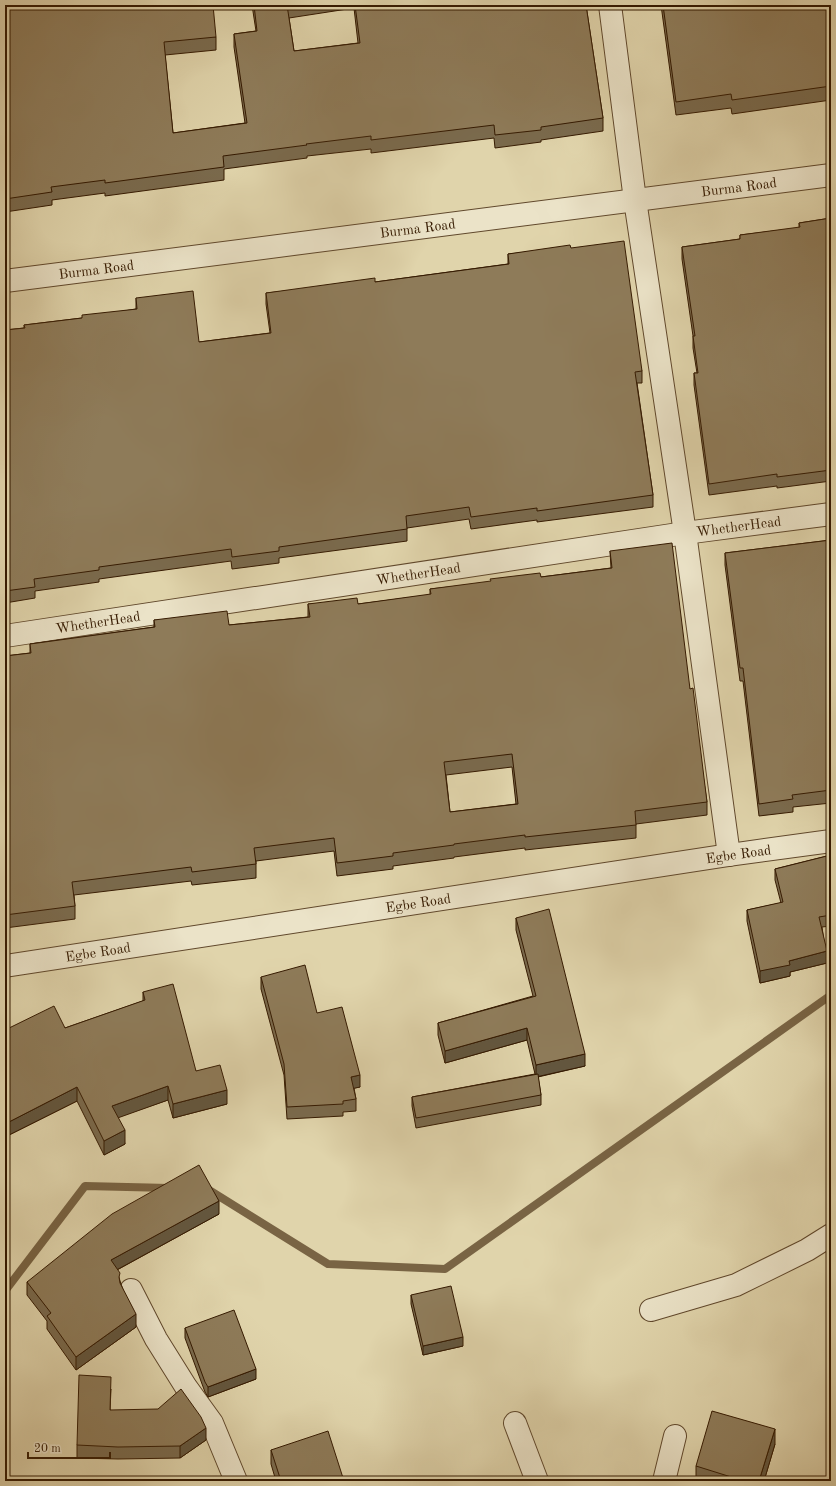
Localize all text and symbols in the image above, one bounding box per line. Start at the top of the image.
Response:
street label: Burma Road [700,176,778,200]
street label: Burma Road [379,217,456,241]
street label: Burma Road [58,258,135,282]
street label: WhetherHead [696,515,782,539]
street label: WhetherHead [375,561,462,588]
street label: WhetherHead [55,610,141,636]
street label: Egbe Road [705,843,772,866]
street label: Egbe Road [385,892,452,916]
street label: Egbe Road [64,941,132,965]
scale bar [28,1434,110,1460]
text: 20 m [34,1443,61,1455]

